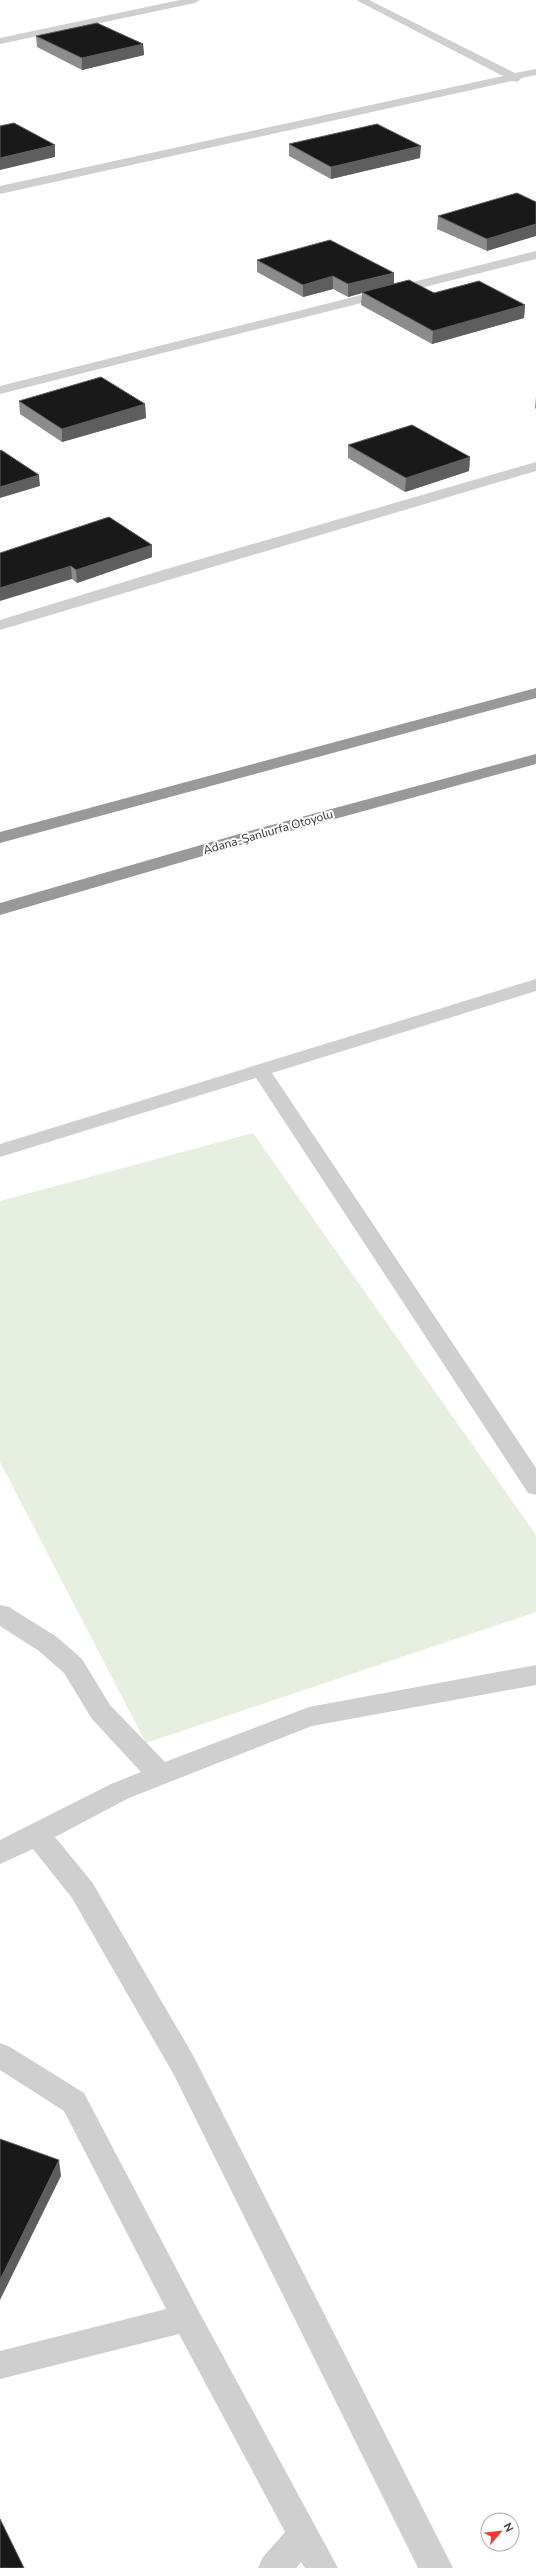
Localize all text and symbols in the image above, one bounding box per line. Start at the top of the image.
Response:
street label: Adana-Şanlıurfa Otoyolu [201,806,335,858]
north arrow [480,2512,520,2552]
text: N [500,2520,517,2535]

